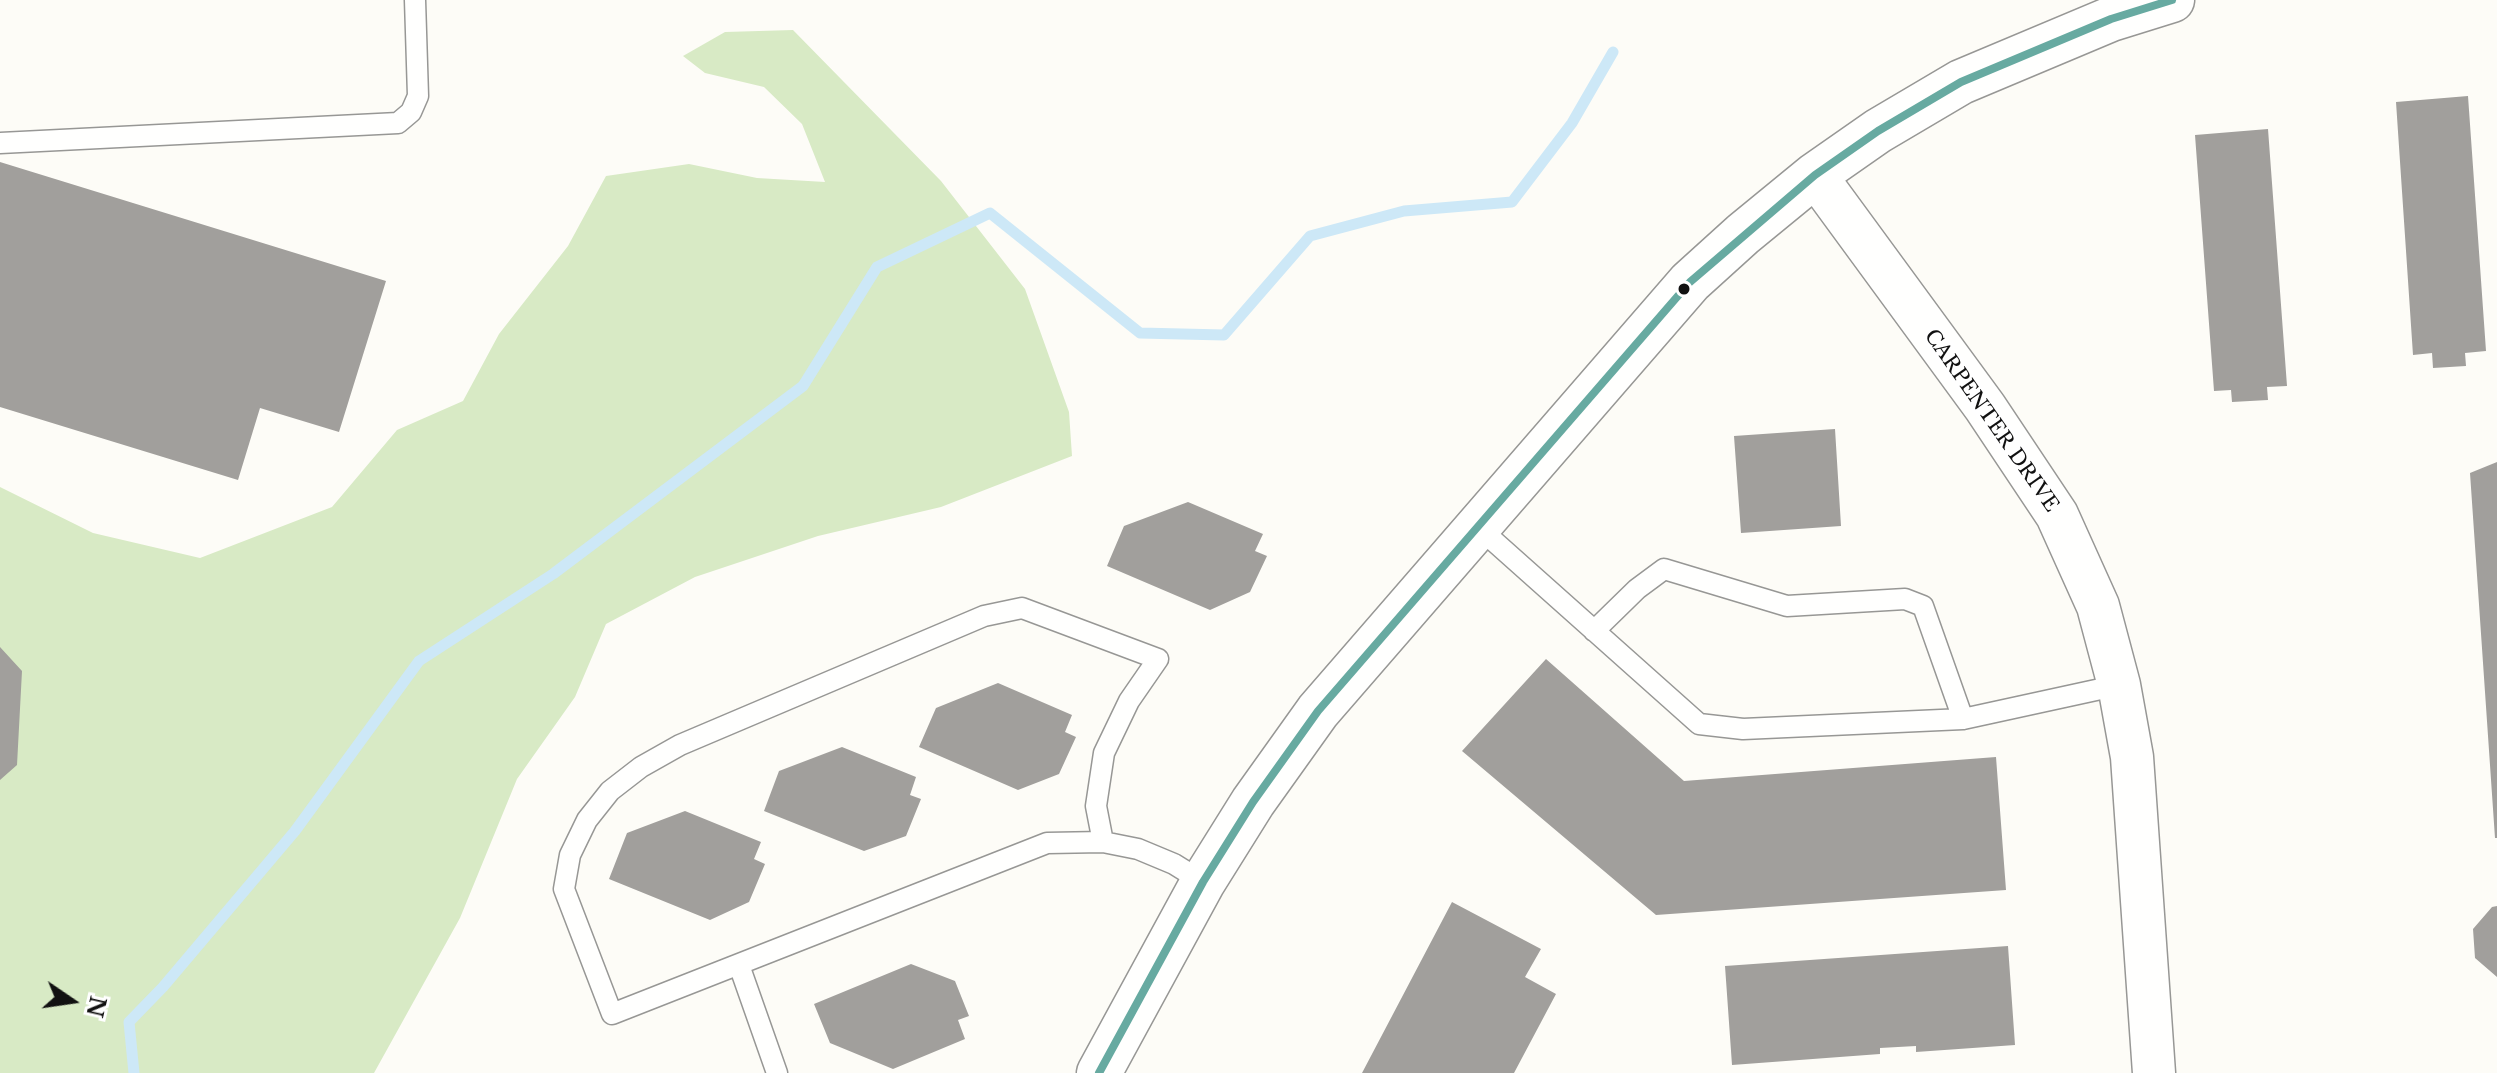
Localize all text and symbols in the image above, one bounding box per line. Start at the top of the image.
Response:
unlabelled marker [1676,281,1692,297]
street label: CARPENTER DRIVE [1919,325,2063,517]
north arrow [32,961,112,1041]
text: N [80,993,111,1020]

